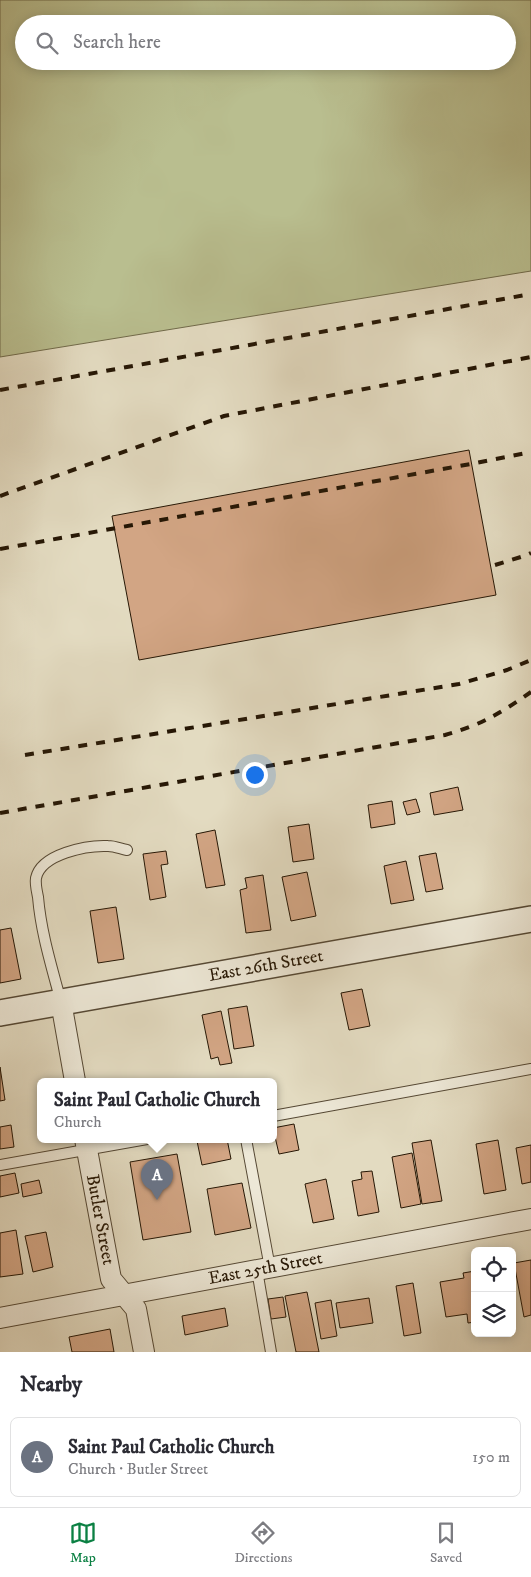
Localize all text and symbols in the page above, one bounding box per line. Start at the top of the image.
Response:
search box [15,15,516,70]
icon: search [33,29,61,57]
text: Search here [73,31,161,54]
your location [242,762,268,788]
street label: East 26th Street [207,945,325,987]
popup [37,1078,277,1143]
text: Saint Paul Catholic Church [54,1089,260,1112]
text: Church [54,1112,102,1132]
pin: A [141,1159,173,1200]
street label: Butler Street [81,1172,119,1267]
street label: East 25th Street [207,1247,324,1290]
map controls [471,1247,516,1337]
button: locate [471,1247,516,1292]
button: layers [471,1292,516,1337]
text: Nearby [20,1372,82,1398]
text: Saint Paul Catholic Church [68,1436,275,1459]
text: A [32,1447,42,1467]
text: 150 m [472,1447,510,1467]
text: Church · Butler Street [68,1459,208,1479]
tab: Map [69,1519,97,1567]
tab: Directions [234,1519,292,1567]
tab: Saved [430,1519,462,1567]

